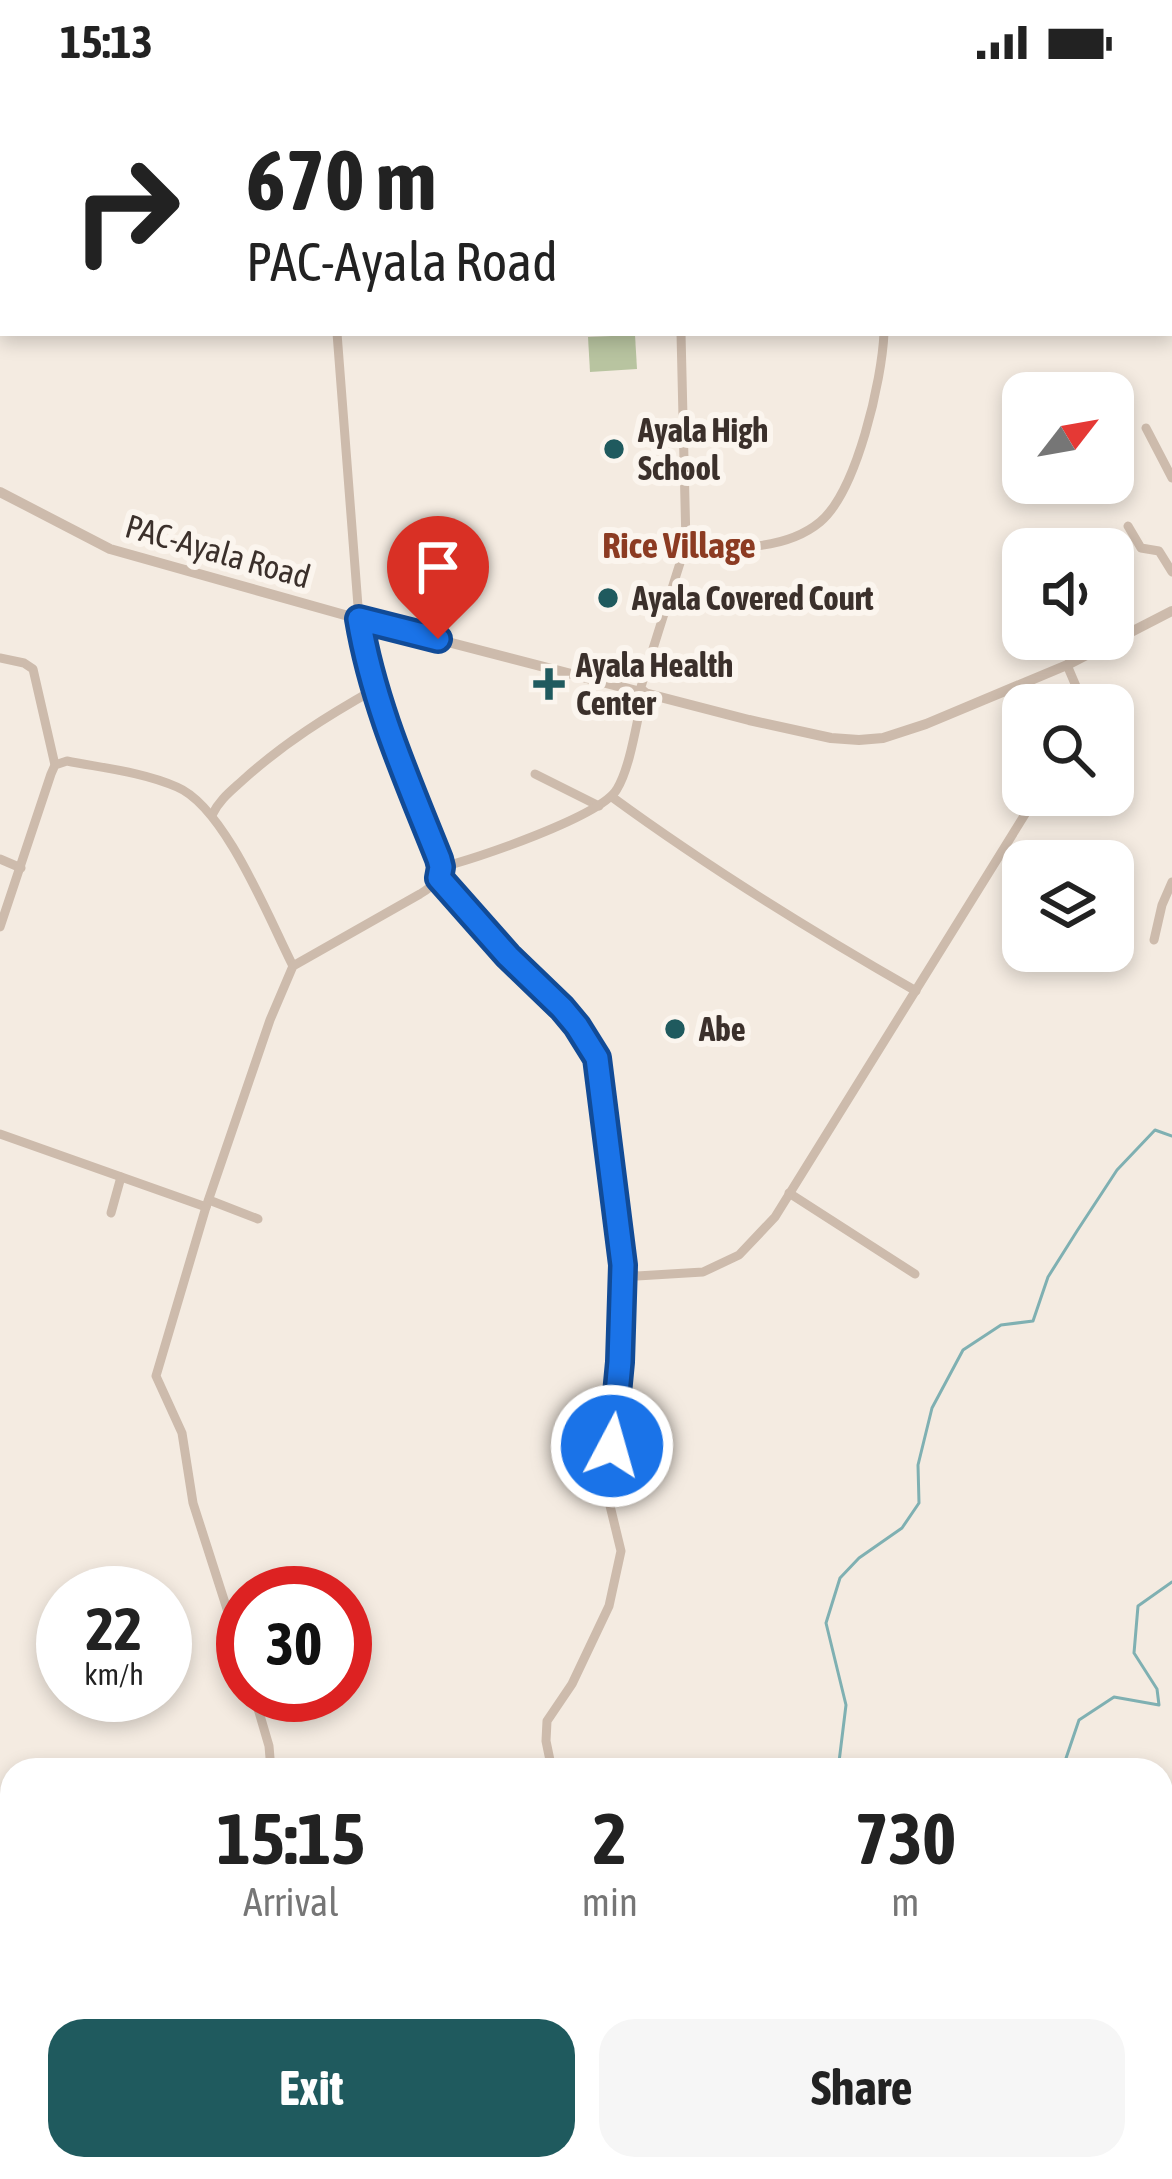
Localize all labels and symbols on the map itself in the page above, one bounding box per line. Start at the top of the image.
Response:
north arrow [1002,372,1134,504]
place label: Ayala High School [637,411,768,487]
marker: Ayala High School [601,436,627,462]
street label: PAC-Ayala Road [121,506,315,596]
pin [387,516,489,639]
district label: Rice Village [602,524,756,566]
place label: Ayala Covered Court [631,579,874,617]
marker: Ayala Covered Court [595,585,621,611]
place label: Ayala Health Center [575,646,733,722]
marker: Ayala Health Center [533,668,565,700]
place label: Abe [698,1010,746,1048]
marker: Abe [662,1016,688,1042]
position arrow [549,1383,675,1509]
speed limit sign: 30 [216,1566,372,1722]

